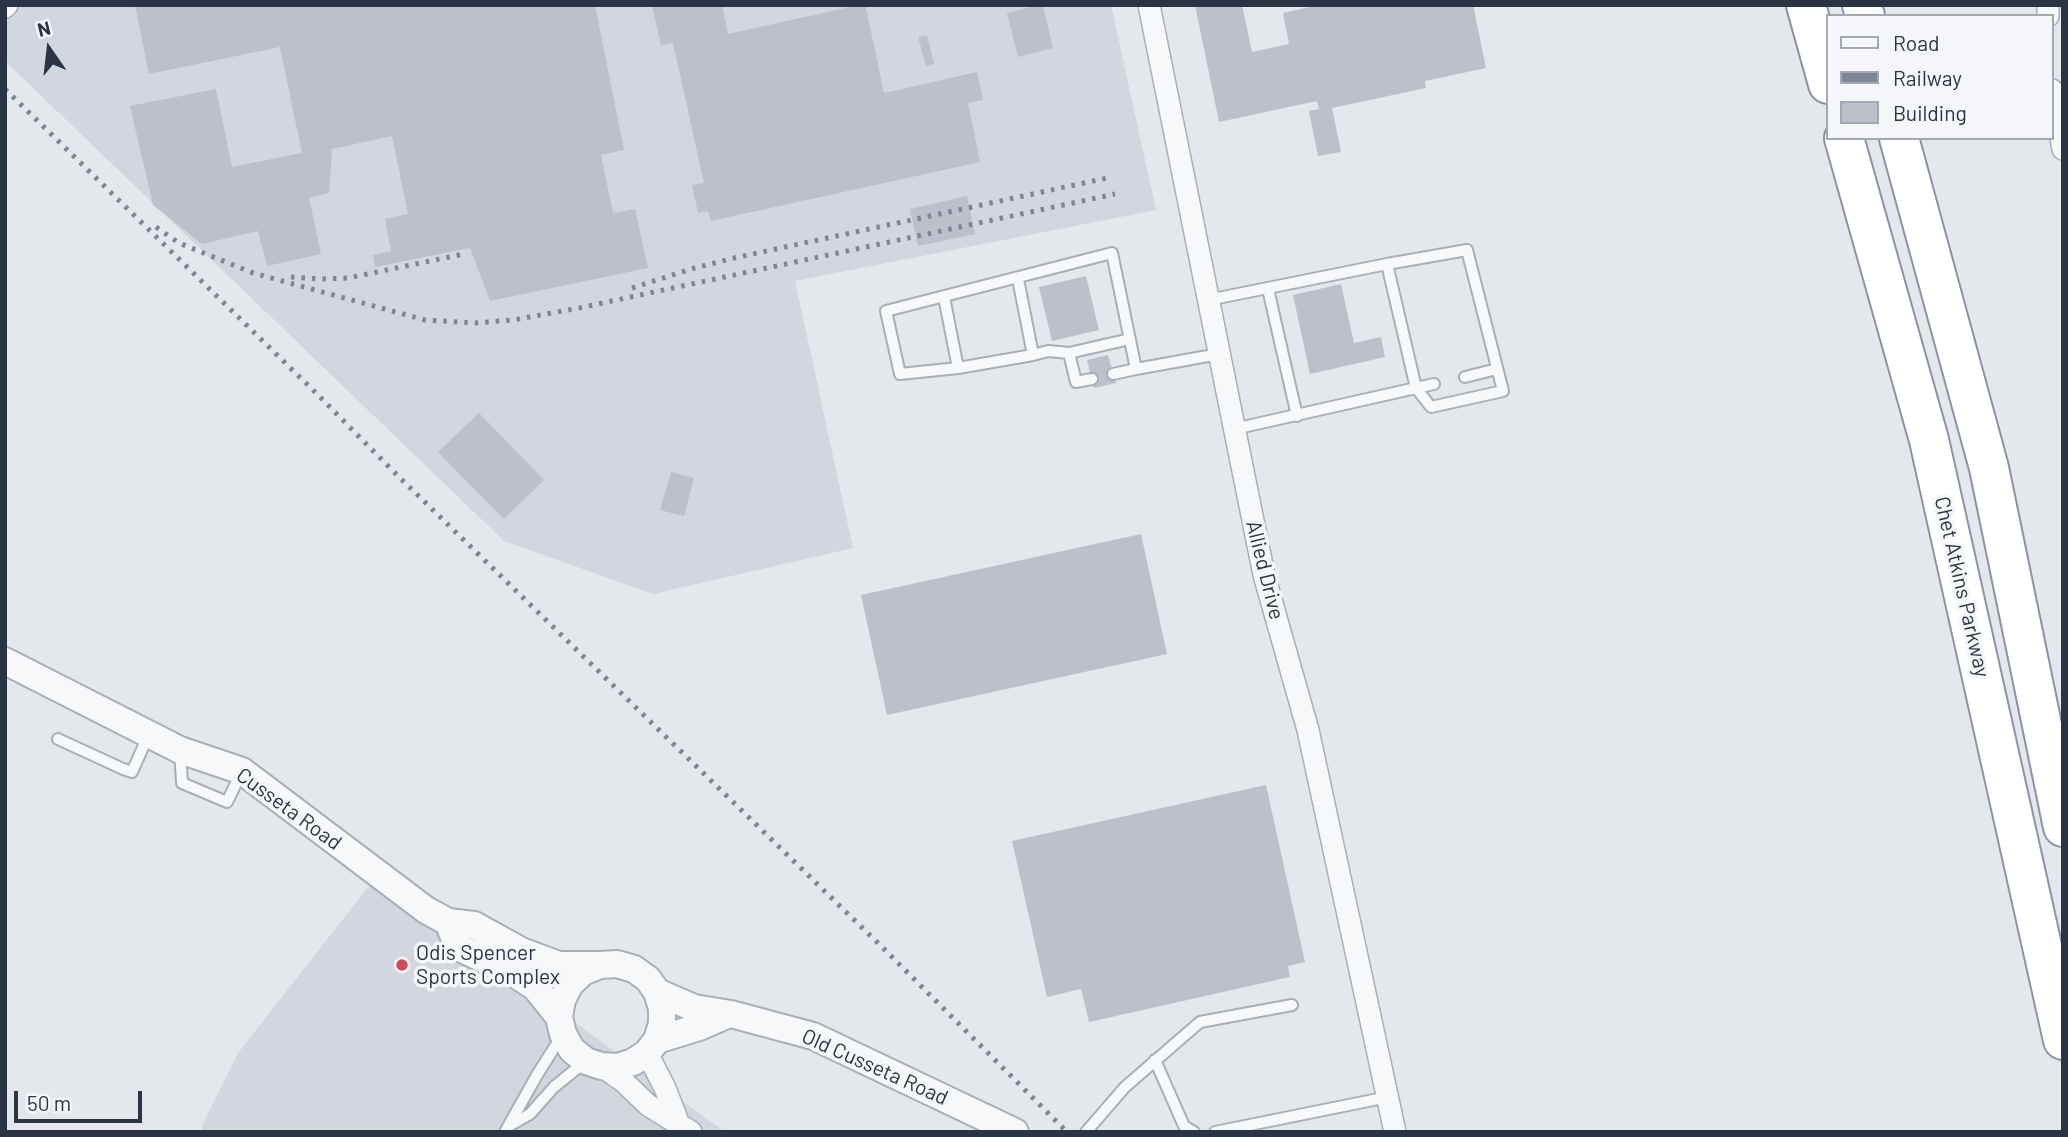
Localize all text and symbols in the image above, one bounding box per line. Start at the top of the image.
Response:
north arrow [14,14,84,84]
legend [1826,14,2054,140]
text: N [35,15,53,41]
text: Road [1893,30,1939,55]
text: Railway [1893,65,1962,90]
text: Building [1893,100,1967,125]
street label: Chet Atkins Parkway [1929,494,1995,680]
street label: Allied Drive [1241,518,1289,622]
street label: Cusseta Road [231,762,347,856]
place label: Odis Spencer Sports Complex [416,940,560,990]
marker: Odis Spencer Sports Complex [394,957,410,973]
street label: Old Cusseta Road [798,1023,952,1111]
scale bar [18,1078,145,1122]
text: 50 m [27,1090,71,1115]

